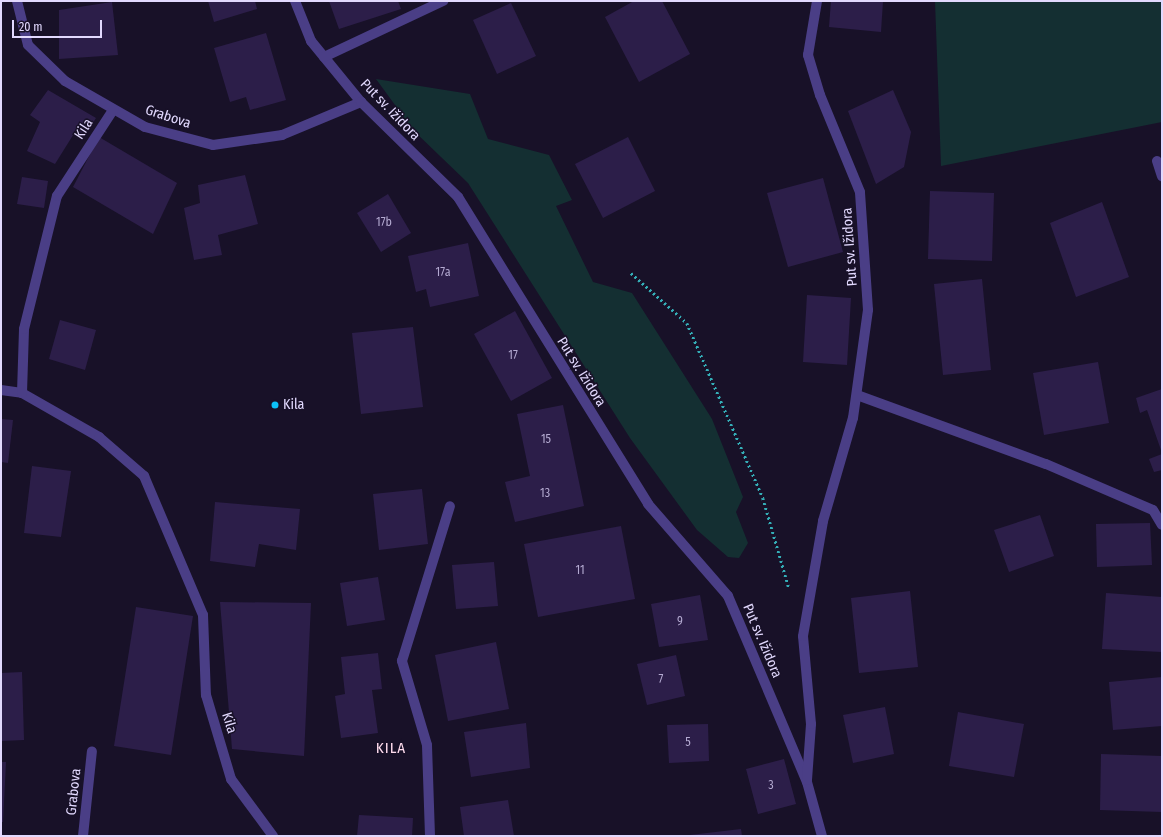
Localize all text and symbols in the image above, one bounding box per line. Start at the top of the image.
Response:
scale bar [14,12,104,38]
text: 20 m [19,20,43,34]
street label: Put sv. Ižidora [357,76,423,144]
street label: Grabova [143,102,193,132]
street label: Kila [71,115,97,143]
street label: Put sv. Ižidora [839,207,861,287]
house number: 17b [376,216,392,230]
house number: 17a [435,266,451,280]
street label: Put sv. Ižidora [553,334,609,410]
house number: 17 [508,349,518,363]
place label: Kila [283,397,304,413]
marker: Kila [270,400,280,410]
house number: 15 [541,433,551,447]
house number: 13 [540,487,550,501]
house number: 11 [575,564,585,578]
street label: Put sv. Ižidora [739,601,785,681]
house number: 9 [677,615,683,629]
house number: 7 [659,673,663,687]
street label: Kila [218,710,240,736]
house number: 5 [685,736,691,750]
district label: KILA [376,740,406,758]
street label: Grabova [63,768,85,816]
house number: 3 [768,779,774,793]

